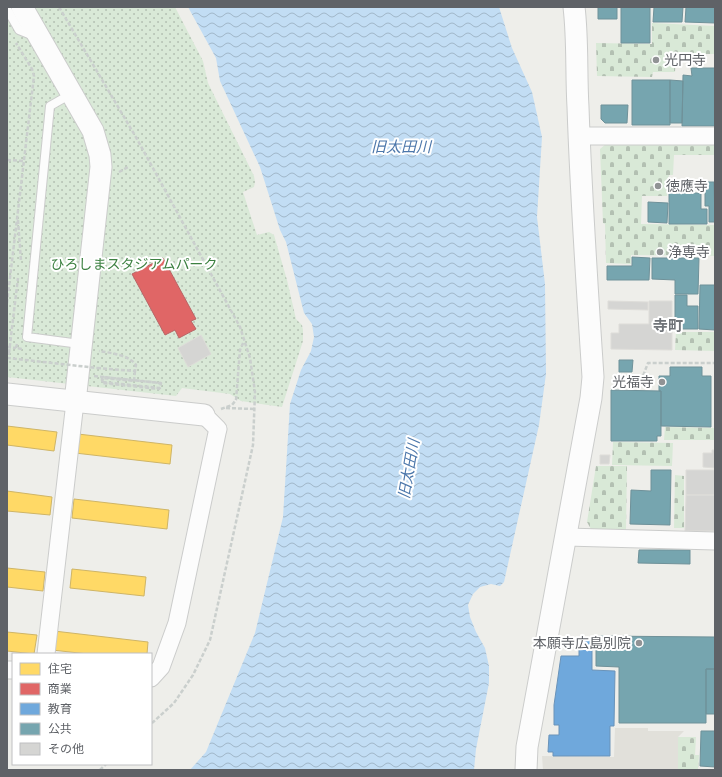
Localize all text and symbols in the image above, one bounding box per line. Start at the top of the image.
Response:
place label: 光円寺 [664,51,706,68]
marker: 光円寺 [651,55,661,65]
water label: 旧太田川 [371,137,433,155]
place label: 徳應寺 [666,177,708,194]
marker: 徳應寺 [653,181,663,191]
place label: 浄専寺 [668,243,710,260]
marker: 浄専寺 [655,247,665,257]
park label: ひろしまスタジアムパーク [50,255,218,272]
district label: 寺町 [653,316,683,334]
place label: 光福寺 [612,373,654,390]
marker: 光福寺 [657,377,667,387]
water label: 旧太田川 [394,436,422,500]
place label: 本願寺広島別院 [533,634,631,651]
marker: 本願寺広島別院 [634,638,644,648]
legend [12,653,152,765]
text: 住宅 [48,661,72,676]
text: 商業 [48,681,72,696]
text: 教育 [48,701,72,716]
text: 公共 [48,721,72,736]
text: その他 [48,741,84,756]

